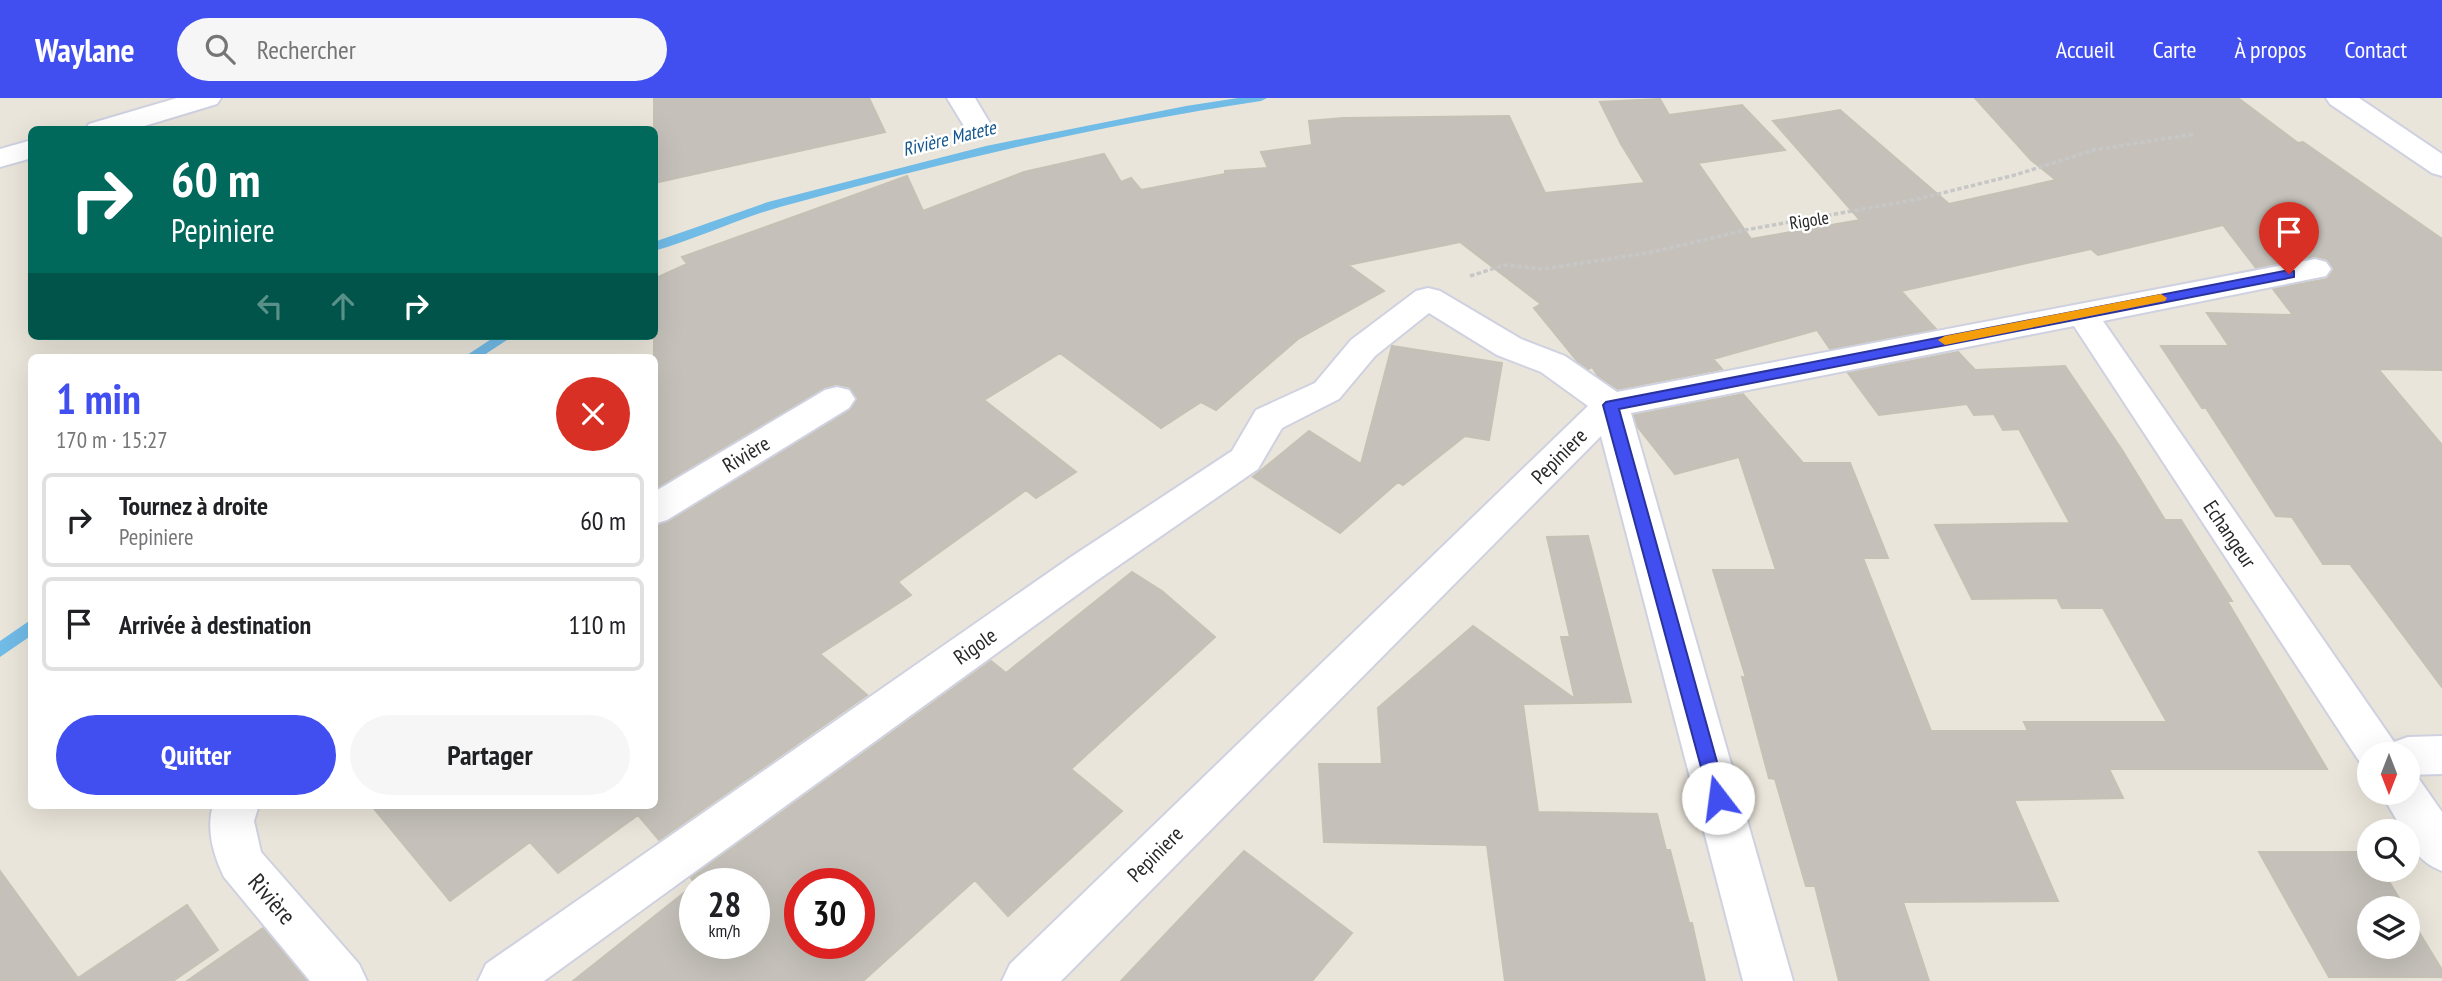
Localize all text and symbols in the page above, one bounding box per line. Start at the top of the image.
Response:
search box [177,18,667,81]
text: Waylane [35,28,135,71]
icon: search [201,30,239,68]
text: Rechercher [257,33,356,66]
text: Accueil [2056,34,2115,65]
text: Carte [2153,34,2196,65]
text: À propos [2234,34,2306,65]
text: Contact [2344,34,2407,65]
water label: Rivière Matete [900,115,999,161]
text: 60 m [171,147,260,211]
icon: right [56,154,147,245]
pin [2259,202,2319,274]
street label: Rigole [1788,206,1830,234]
text: Pepiniere [171,209,275,251]
icon: arrive [2270,213,2308,251]
icon: left [251,287,289,325]
icon: ahead [324,287,362,325]
icon: right [397,287,435,325]
text: 1 min [56,371,141,426]
button: close [556,377,630,451]
street label: Pepiniere [1525,422,1593,490]
text: 170 m · 15:27 [56,425,168,454]
street label: Rivière [717,429,775,479]
text: Tournez à droite [119,489,268,522]
street label: Echangeur [2198,495,2263,573]
icon: right [60,501,98,539]
text: 60 m [580,504,626,537]
text: Pepiniere [119,522,194,551]
icon: arrive [60,605,98,643]
text: Arrivée à destination [119,608,311,641]
text: 110 m [568,608,626,641]
street label: Rigole [948,622,1002,670]
button: Quitter [56,715,336,795]
button: Partager [350,715,630,795]
north arrow [2357,742,2420,805]
map controls [2357,742,2420,959]
position arrow [1681,761,1755,835]
button: search [2357,819,2420,882]
street label: Pepiniere [1121,820,1189,888]
street label: Rivière [241,867,303,931]
speed limit sign: 30 [784,868,875,959]
text: 28 [708,881,741,927]
button: layers [2357,896,2420,959]
text: km/h [709,919,740,942]

